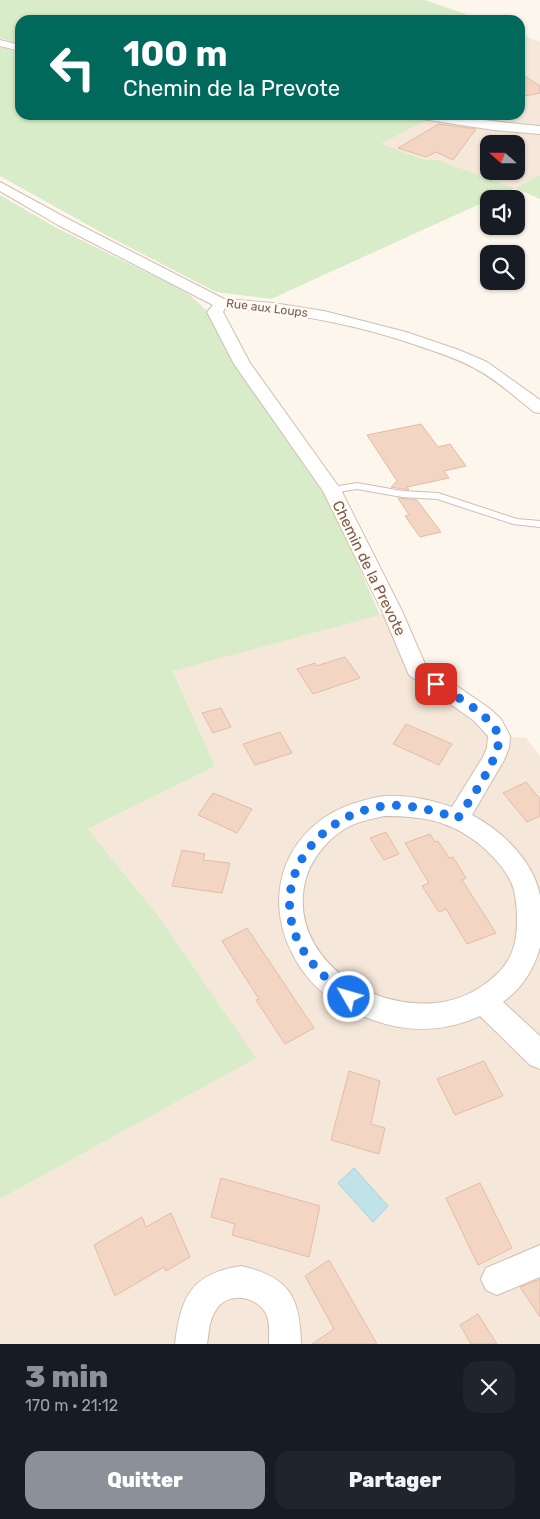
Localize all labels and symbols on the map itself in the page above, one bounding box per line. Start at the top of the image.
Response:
north arrow [480,135,525,180]
street label: Rue aux Loups [225,296,309,320]
street label: Chemin de la Prevote [328,498,410,638]
pin [415,663,457,705]
position arrow [322,970,374,1022]

